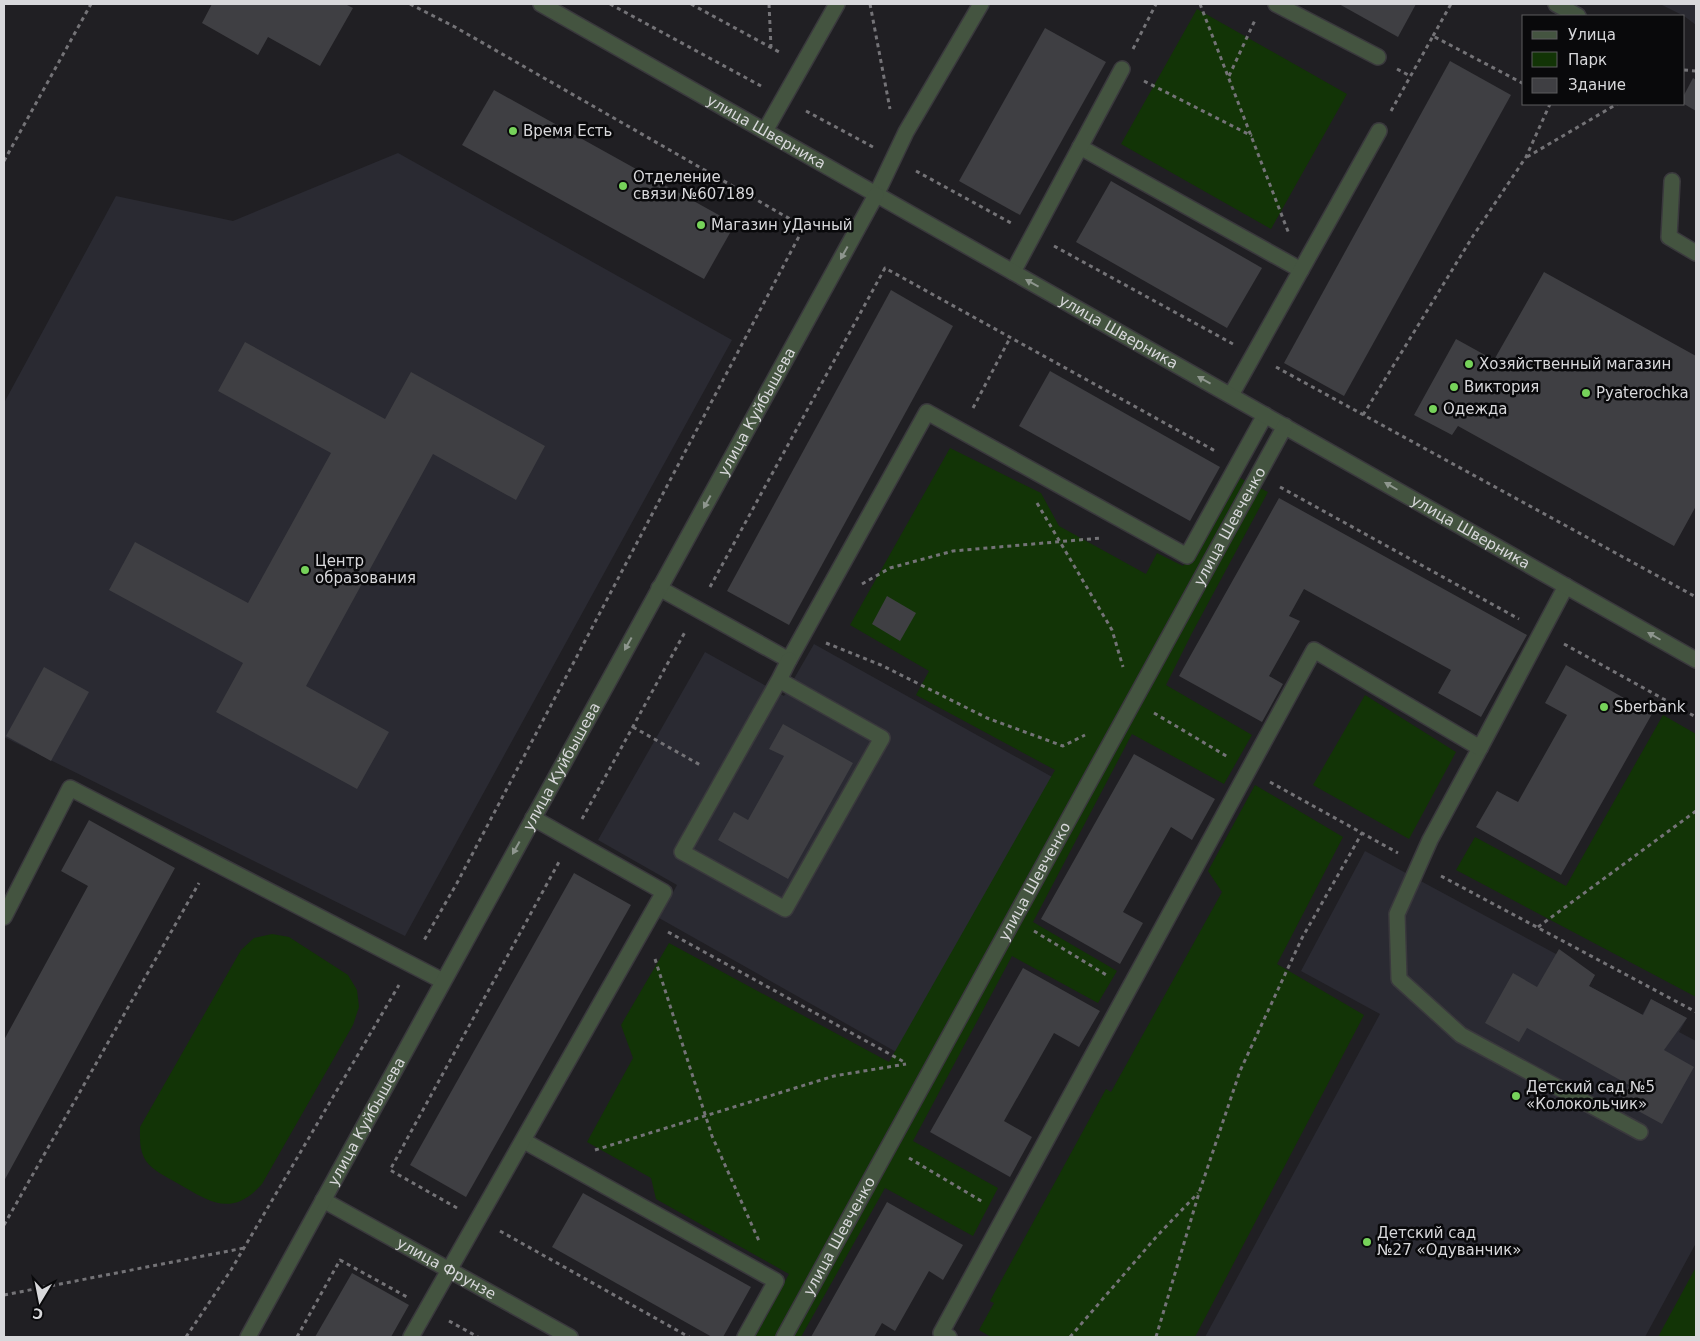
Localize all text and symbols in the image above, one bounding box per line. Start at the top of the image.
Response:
legend [1522,15,1685,105]
text: Улица [1568,26,1616,44]
text: Парк [1568,51,1607,69]
text: Здание [1568,76,1626,94]
street label: улица Шверника [704,91,829,173]
place label: Время Есть [523,122,612,140]
marker: Время Есть [507,125,519,137]
place label: Отделение связи №607189 [633,168,754,203]
marker: Отделение связи №607189 [617,180,629,192]
place label: Магазин уДачный [711,216,853,234]
marker: Магазин уДачный [695,219,707,231]
one-way arrow [840,246,849,259]
one-way arrow [1025,279,1039,287]
street label: улица Шверника [1056,291,1181,373]
street label: улица Куйбышева [714,344,799,479]
place label: Хозяйственный магазин [1479,355,1671,373]
marker: Хозяйственный магазин [1463,358,1475,370]
one-way arrow [1197,376,1211,384]
place label: Виктория [1464,378,1539,396]
marker: Виктория [1448,381,1460,393]
place label: Pyaterochka [1596,384,1689,402]
marker: Pyaterochka [1580,387,1592,399]
place label: Одежда [1443,400,1507,418]
marker: Одежда [1427,403,1439,415]
street label: улица Шевченко [1190,464,1270,589]
one-way arrow [1384,482,1397,491]
street label: улица Шверника [1408,491,1533,573]
one-way arrow [703,495,711,510]
place label: Центр образования [315,552,416,587]
marker: Центр образования [299,564,311,576]
one-way arrow [1647,631,1660,640]
one-way arrow [624,638,633,651]
place label: Sberbank [1614,698,1686,716]
street label: улица Куйбышева [519,699,604,834]
marker: Sberbank [1598,701,1610,713]
street label: улица Шевченко [995,819,1074,944]
one-way arrow [512,841,520,855]
street label: улица Куйбышева [324,1054,409,1189]
place label: Детский сад №5 «Колокольчик» [1526,1078,1655,1113]
marker: Детский сад №5 «Колокольчик» [1510,1090,1522,1102]
street label: улица Шевченко [800,1174,879,1299]
place label: Детский сад №27 «Одуванчик» [1377,1224,1521,1259]
street label: улица Фрунзе [393,1234,499,1303]
marker: Детский сад №27 «Одуванчик» [1361,1236,1373,1248]
north arrow [15,1276,65,1326]
text: С [31,1305,44,1323]

